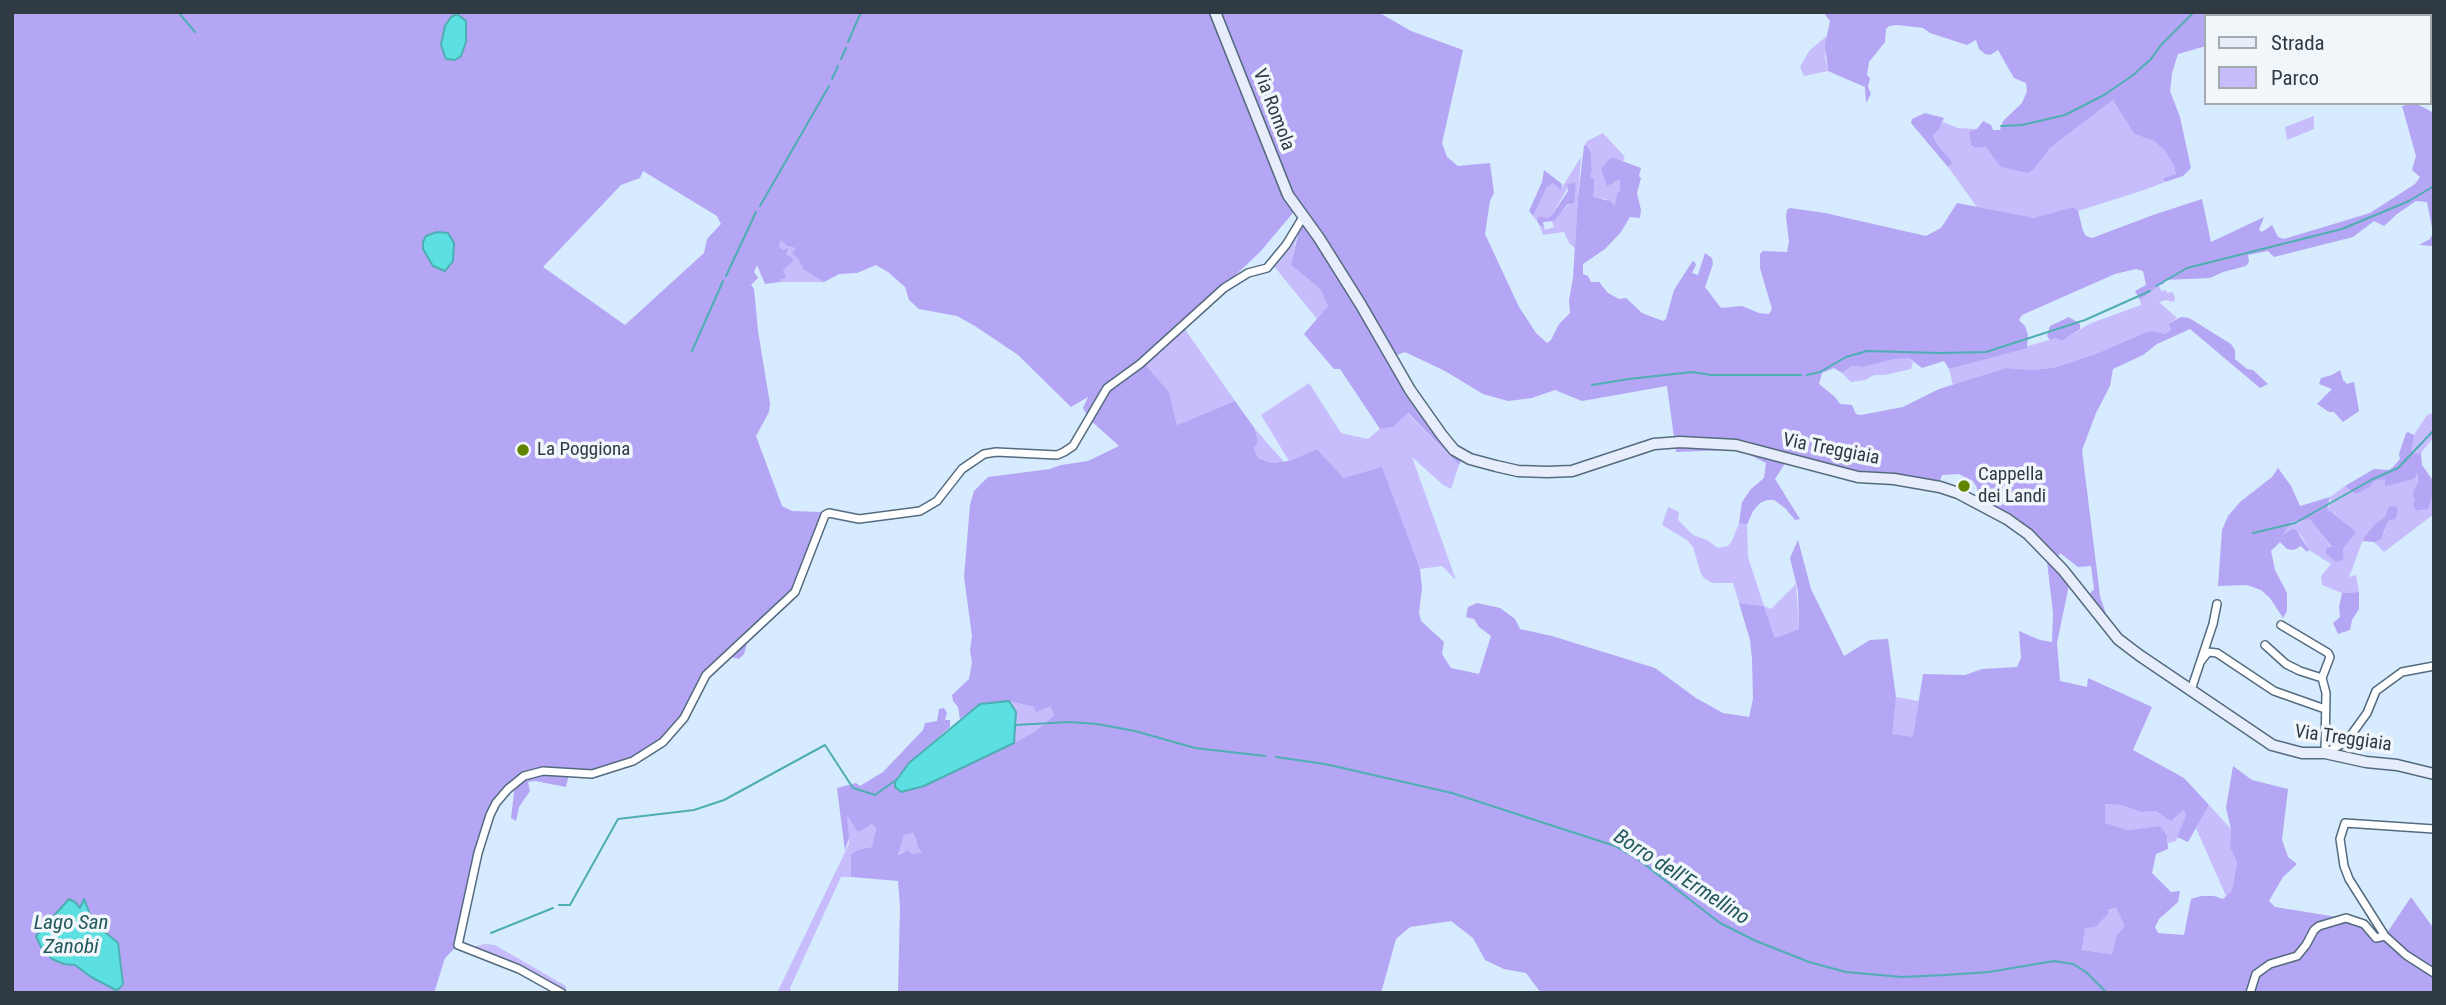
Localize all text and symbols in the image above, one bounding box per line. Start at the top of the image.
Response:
legend [2204,14,2432,105]
text: Strada [2271,31,2325,55]
street label: Via Romola [1247,66,1299,154]
text: Parco [2271,66,2319,90]
street label: Via Treggiaia [1781,429,1881,471]
place label: La Poggiona [537,439,630,461]
marker: La Poggiona [515,442,531,458]
place label: Cappella dei Landi [1978,464,2046,508]
marker: Cappella dei Landi [1956,478,1972,494]
street label: Via Treggiaia [2293,721,2393,757]
water label: Borro dell'Ermellino [1609,825,1753,931]
water label: Lago San Zanobi [34,911,108,961]

